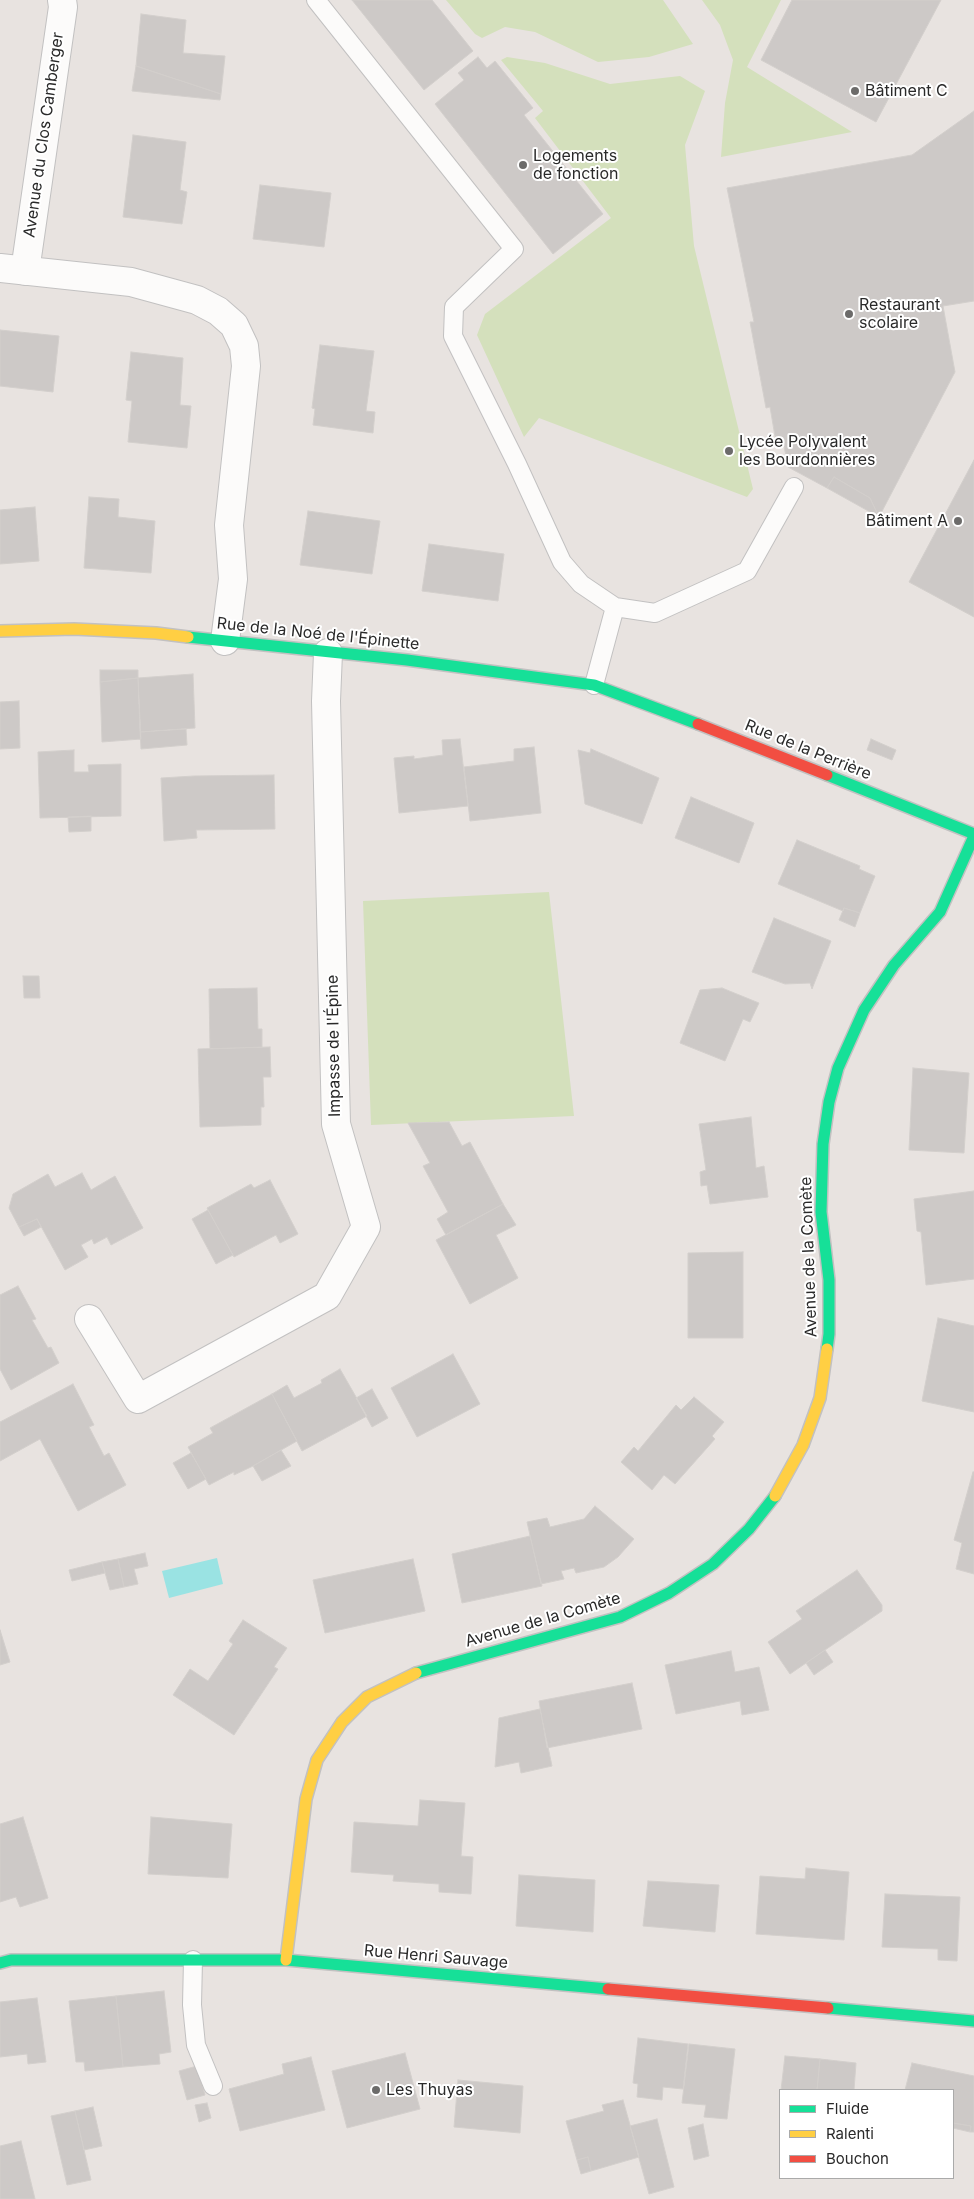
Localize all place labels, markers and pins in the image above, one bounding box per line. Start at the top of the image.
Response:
place label: Bâtiment C [865,81,948,101]
marker: Bâtiment C [849,85,861,97]
place label: Logements de fonction [533,146,618,184]
marker: Logements de fonction [517,159,529,171]
place label: Restaurant scolaire [859,295,940,333]
marker: Restaurant scolaire [843,308,855,320]
place label: Lycée Polyvalent les Bourdonnières [739,432,875,470]
marker: Lycée Polyvalent les Bourdonnières [723,445,735,457]
place label: Bâtiment A [866,511,948,531]
marker: Bâtiment A [952,515,964,527]
place label: Les Thuyas [386,2080,473,2100]
marker: Les Thuyas [370,2084,382,2096]

